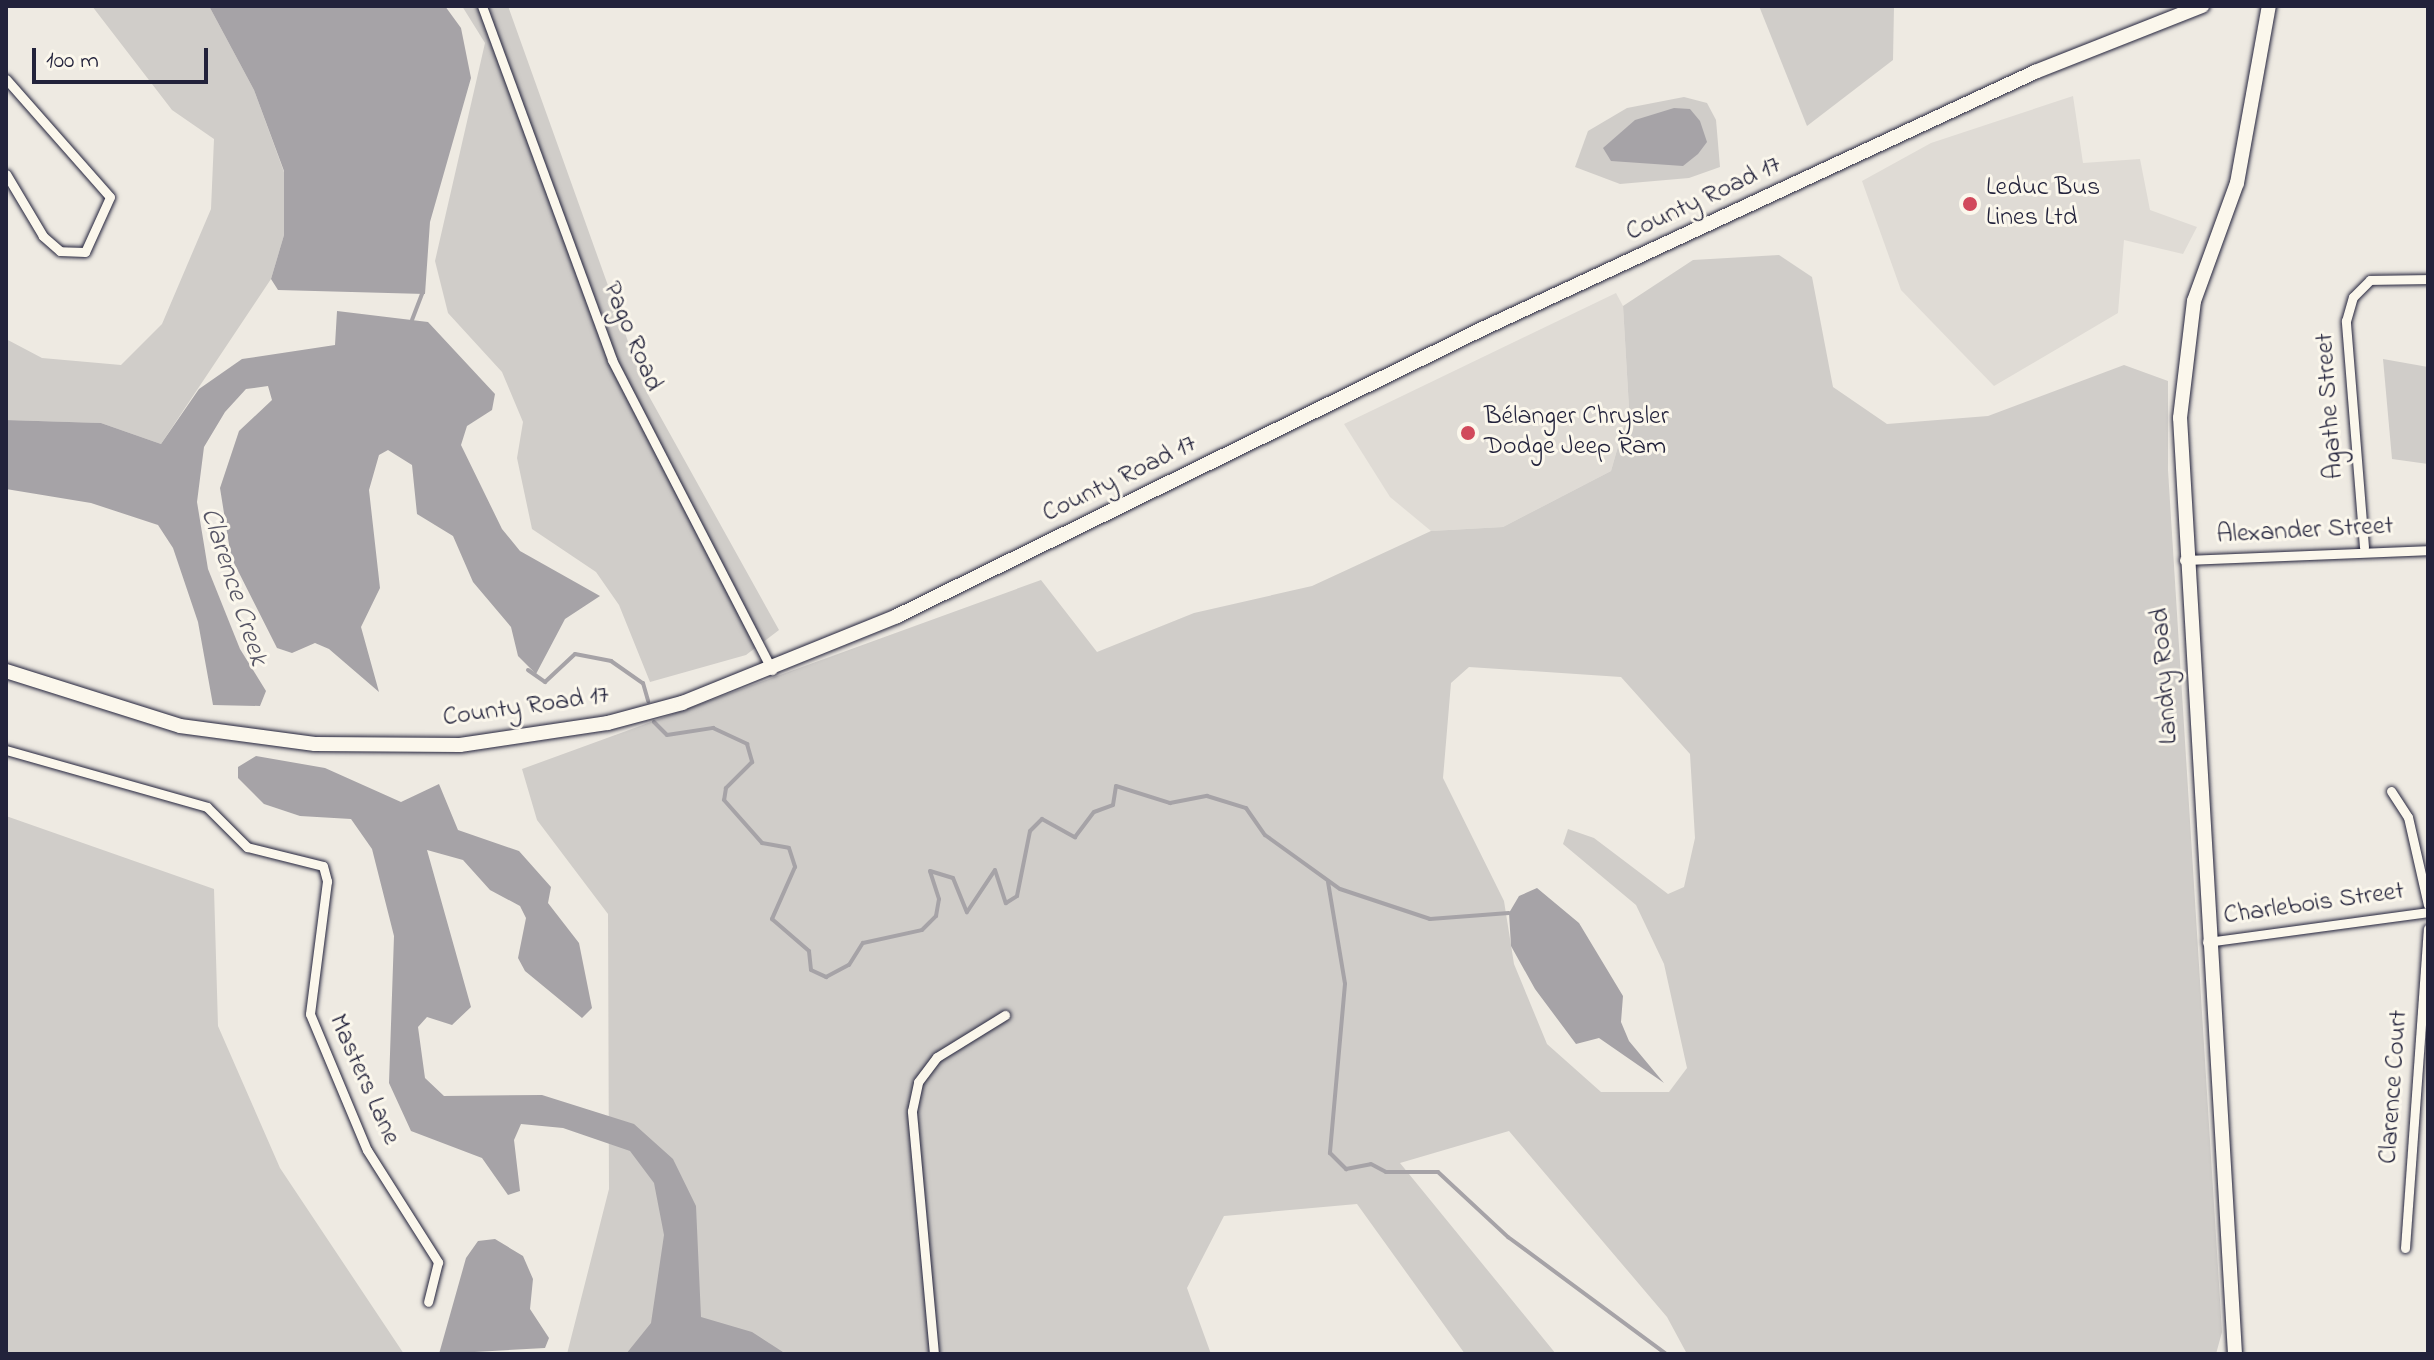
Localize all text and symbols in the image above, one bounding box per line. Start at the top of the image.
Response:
scale bar [36,32,212,82]
text: 100 m [46,44,99,79]
street label: County Road 17 [1622,151,1786,249]
place label: Leduc Bus Lines Ltd [1986,173,2100,234]
marker: Leduc Bus Lines Ltd [1961,195,1979,213]
street label: Pago Road [594,278,668,396]
street label: Agathe Street [2310,332,2352,480]
place label: Bélanger Chrysler Dodge Jeep Ram [1484,402,1669,464]
marker: Bélanger Chrysler Dodge Jeep Ram [1459,424,1477,442]
street label: County Road 17 [1038,429,1202,531]
water label: Clarence Creek [192,504,274,670]
street label: Alexander Street [2216,512,2394,552]
street label: Landry Road [2146,607,2186,745]
street label: County Road 17 [441,681,611,735]
street label: Charlebois Street [2222,877,2406,933]
street label: Clarence Court [2374,1009,2416,1165]
street label: Masters Lane [320,1010,406,1150]

